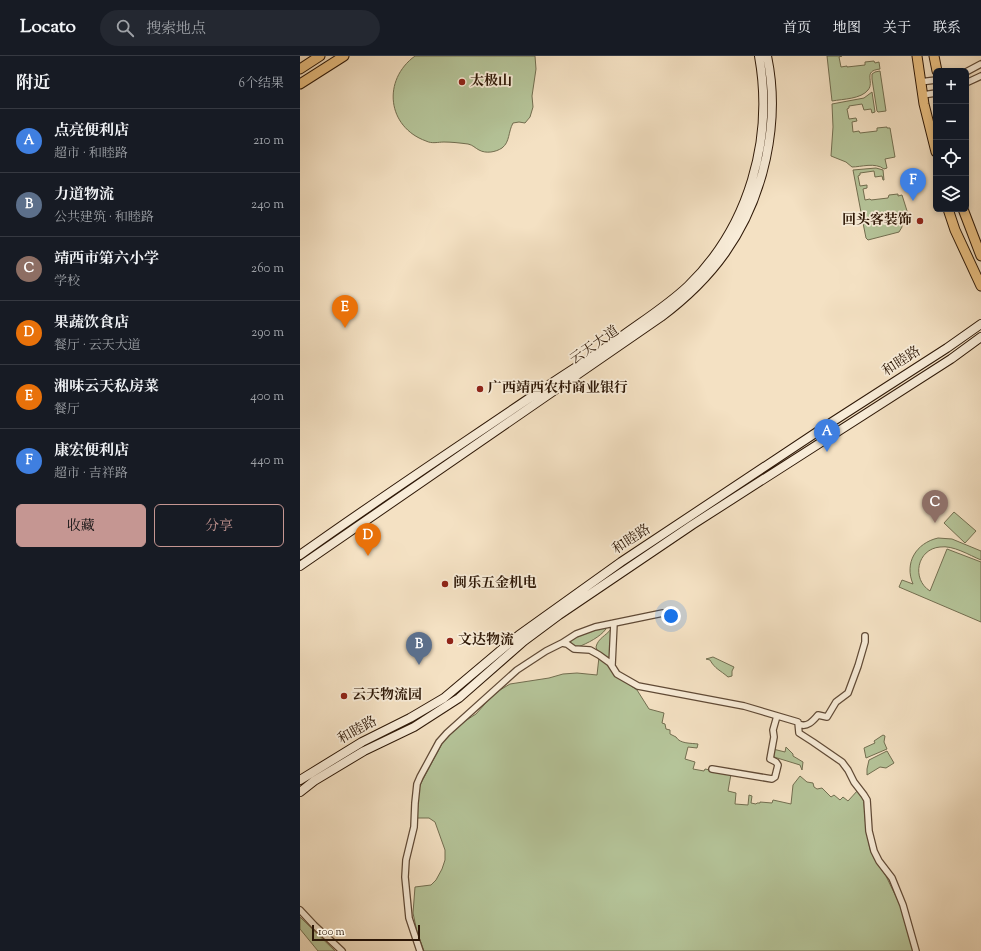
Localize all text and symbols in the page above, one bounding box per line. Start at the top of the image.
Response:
search box [100,10,380,46]
text: Locato [20,14,76,41]
icon: search [114,17,136,39]
text: 搜索地点 [146,19,206,40]
text: 首页 [783,19,811,39]
text: 地图 [833,19,861,39]
text: 关于 [883,19,911,39]
text: 联系 [933,19,961,39]
map controls [933,68,969,212]
button: + [933,68,969,104]
text: 附近 [16,72,50,96]
place label: 太极山 [470,72,512,92]
text: 6个结果 [239,75,284,93]
marker: 太极山 [457,77,467,87]
button: − [933,104,969,140]
text: 点亮便利店 [54,121,129,142]
text: A [24,132,34,150]
text: 210 m [253,132,284,150]
button: locate [933,140,969,176]
text: 超市 · 和睦路 [54,145,128,163]
pin: F [900,168,926,201]
button: layers [933,176,969,212]
text: 力道物流 [54,185,114,206]
text: B [25,196,33,214]
text: 240 m [251,196,284,214]
text: 公共建筑 · 和睦路 [54,209,154,227]
place label: 回头客装饰 [842,211,912,231]
marker: 回头客装饰 [915,216,925,226]
text: 靖西市第六小学 [54,249,159,270]
text: C [24,260,34,278]
text: 260 m [251,260,284,278]
text: 学校 [54,273,80,291]
pin: E [332,295,358,328]
text: 果蔬饮食店 [54,313,129,334]
street label: 云天大道 [566,322,624,370]
text: D [24,324,34,342]
text: 290 m [251,324,284,342]
text: 餐厅 · 云天大道 [54,337,141,355]
street label: 和睦路 [879,342,925,382]
text: 湘味云天私房菜 [54,377,159,398]
place label: 广西靖西农村商业银行 [488,379,628,399]
marker: 广西靖西农村商业银行 [475,384,485,394]
text: E [25,388,33,406]
text: 400 m [250,388,284,406]
text: 餐厅 [54,401,80,419]
pin: A [814,419,840,452]
text: 康宏便利店 [54,441,129,462]
text: F [25,452,33,470]
text: 440 m [251,452,284,470]
text: 超市 · 吉祥路 [54,465,128,483]
pin: C [922,490,948,523]
button: 收藏 [16,504,146,547]
button: 分享 [154,504,284,547]
street label: 和睦路 [609,520,655,560]
pin: D [355,523,381,556]
place label: 闽乐五金机电 [453,574,537,594]
marker: 闽乐五金机电 [440,579,450,589]
your location [661,606,681,626]
place label: 文达物流 [458,631,514,651]
pin: B [406,632,432,665]
marker: 文达物流 [445,636,455,646]
place label: 云天物流园 [352,686,422,706]
marker: 云天物流园 [339,691,349,701]
street label: 和睦路 [335,712,381,750]
scale bar [312,923,420,942]
text: 100 m [318,924,345,940]

